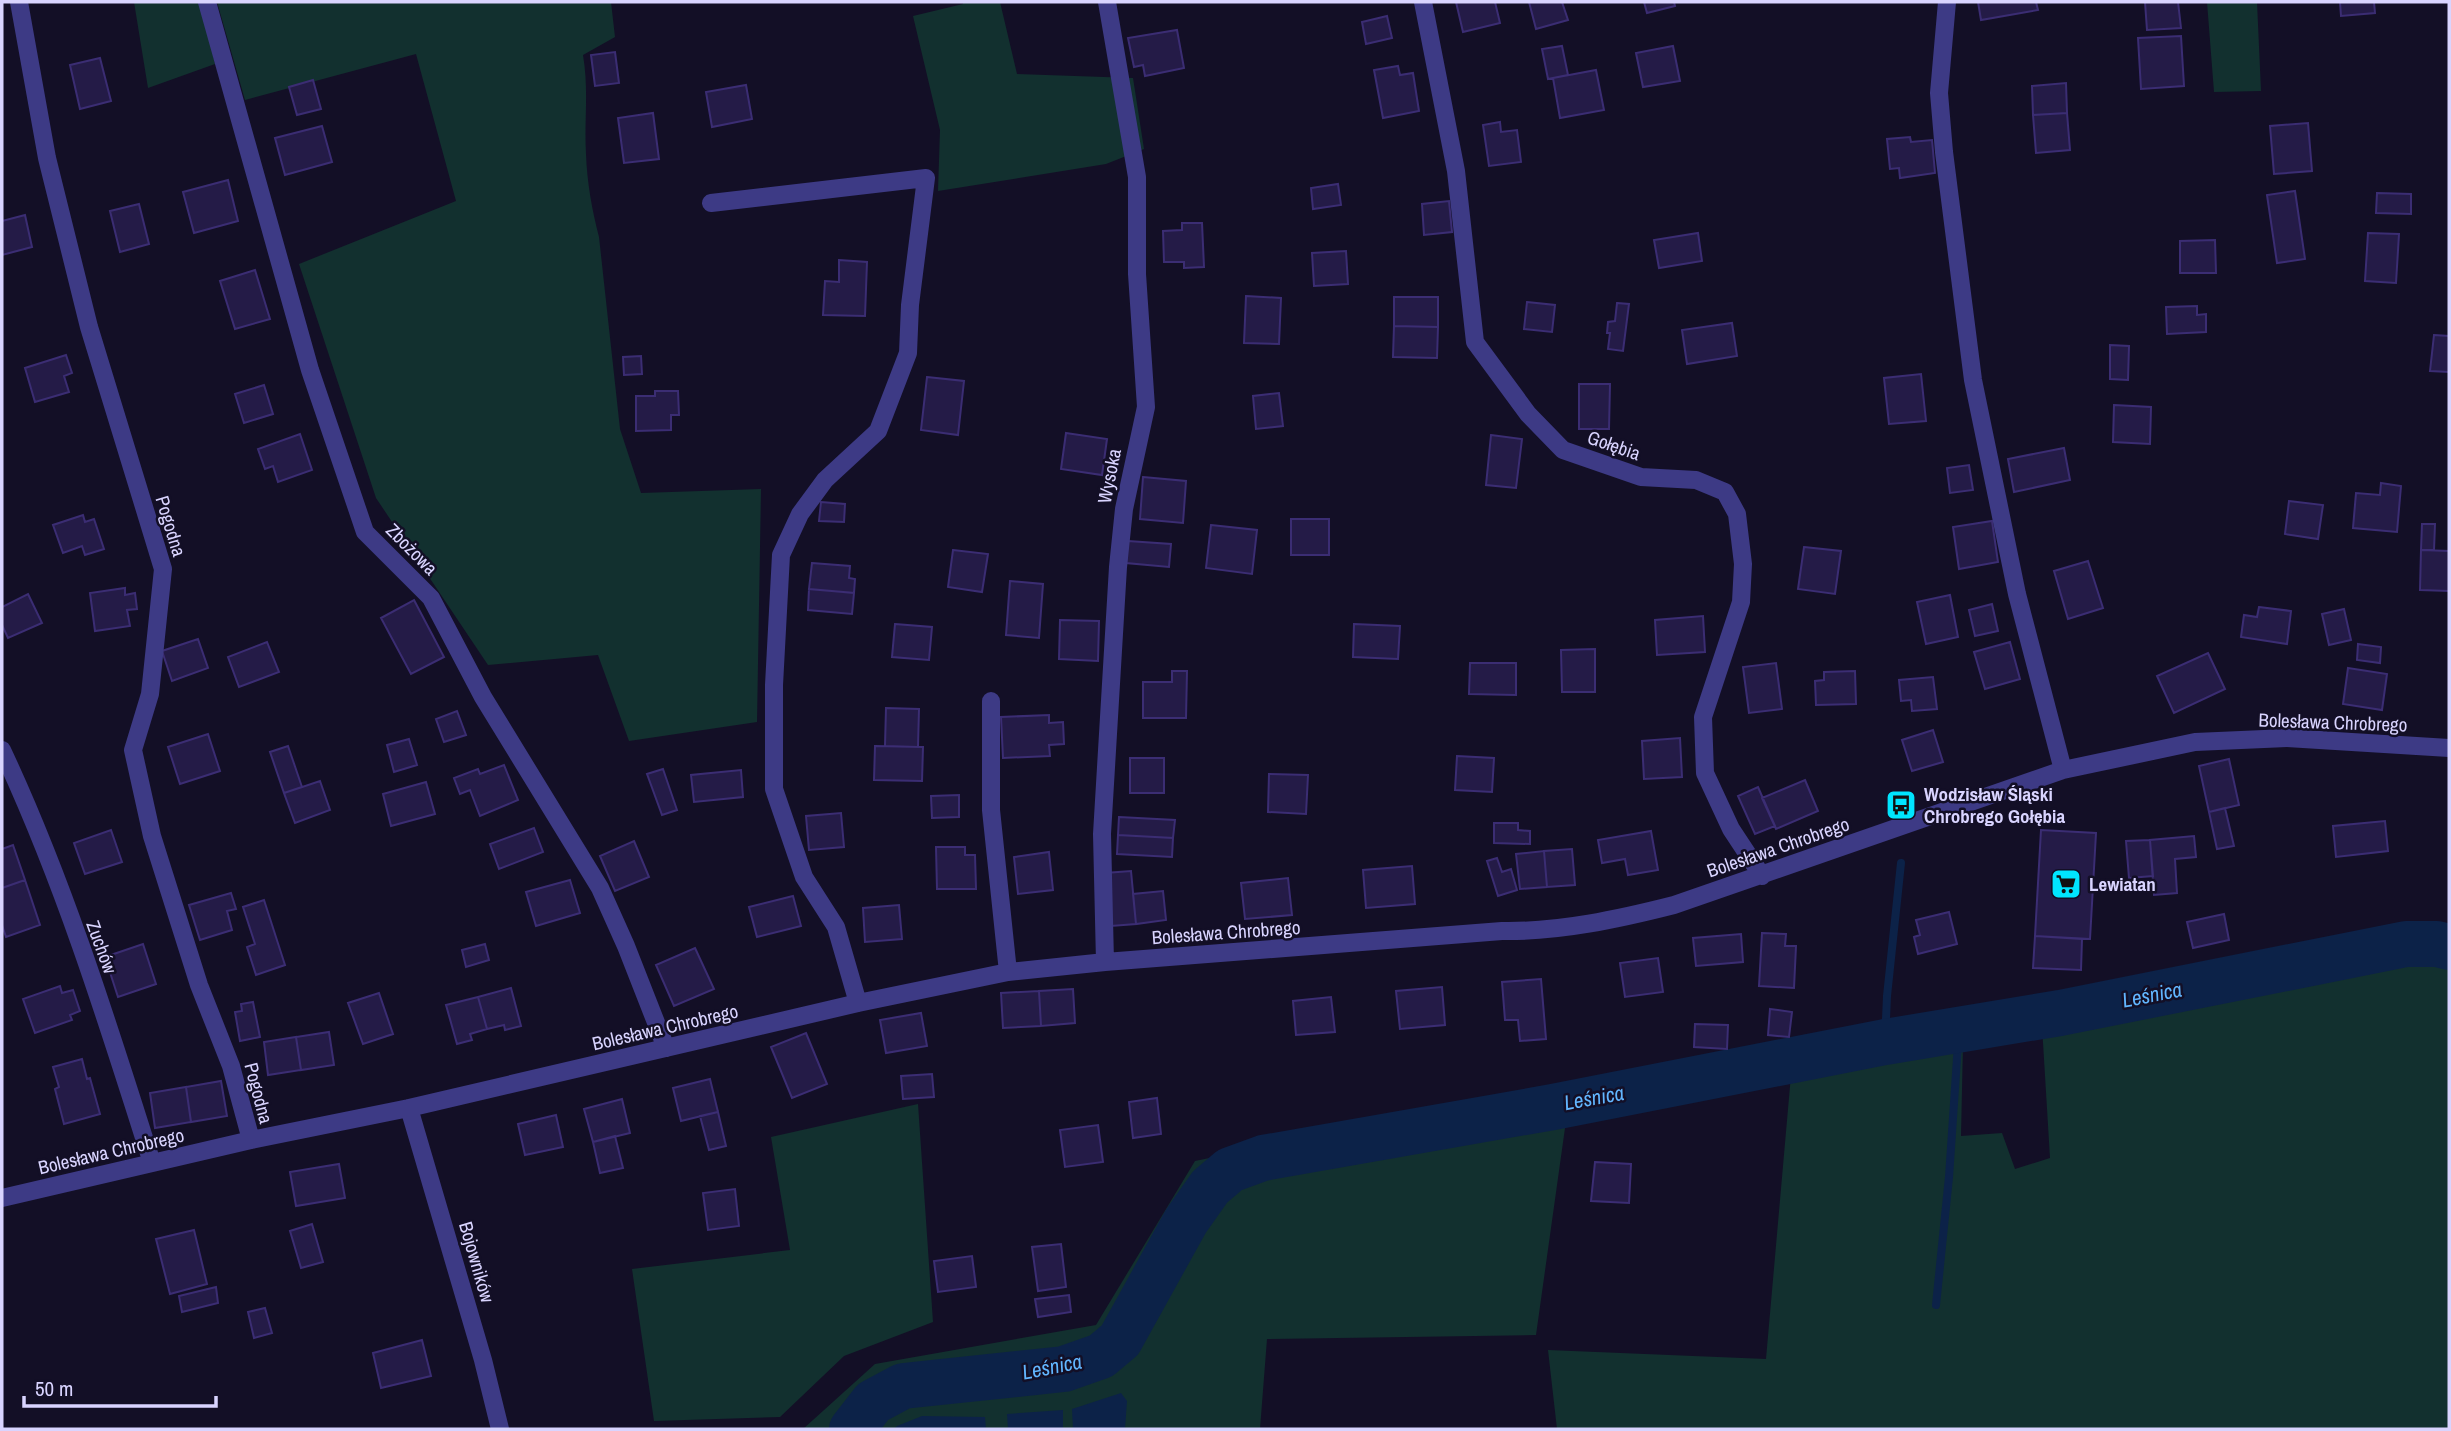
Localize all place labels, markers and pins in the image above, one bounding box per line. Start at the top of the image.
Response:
place label: Wodzisław Śląski Chrobrego Gołębia [1924,781,2065,829]
bus stop icon: Wodzisław Śląski Chrobrego Gołębia [1884,788,1918,822]
supermarket icon: Lewiatan [2049,867,2083,901]
place label: Lewiatan [2089,871,2156,897]

